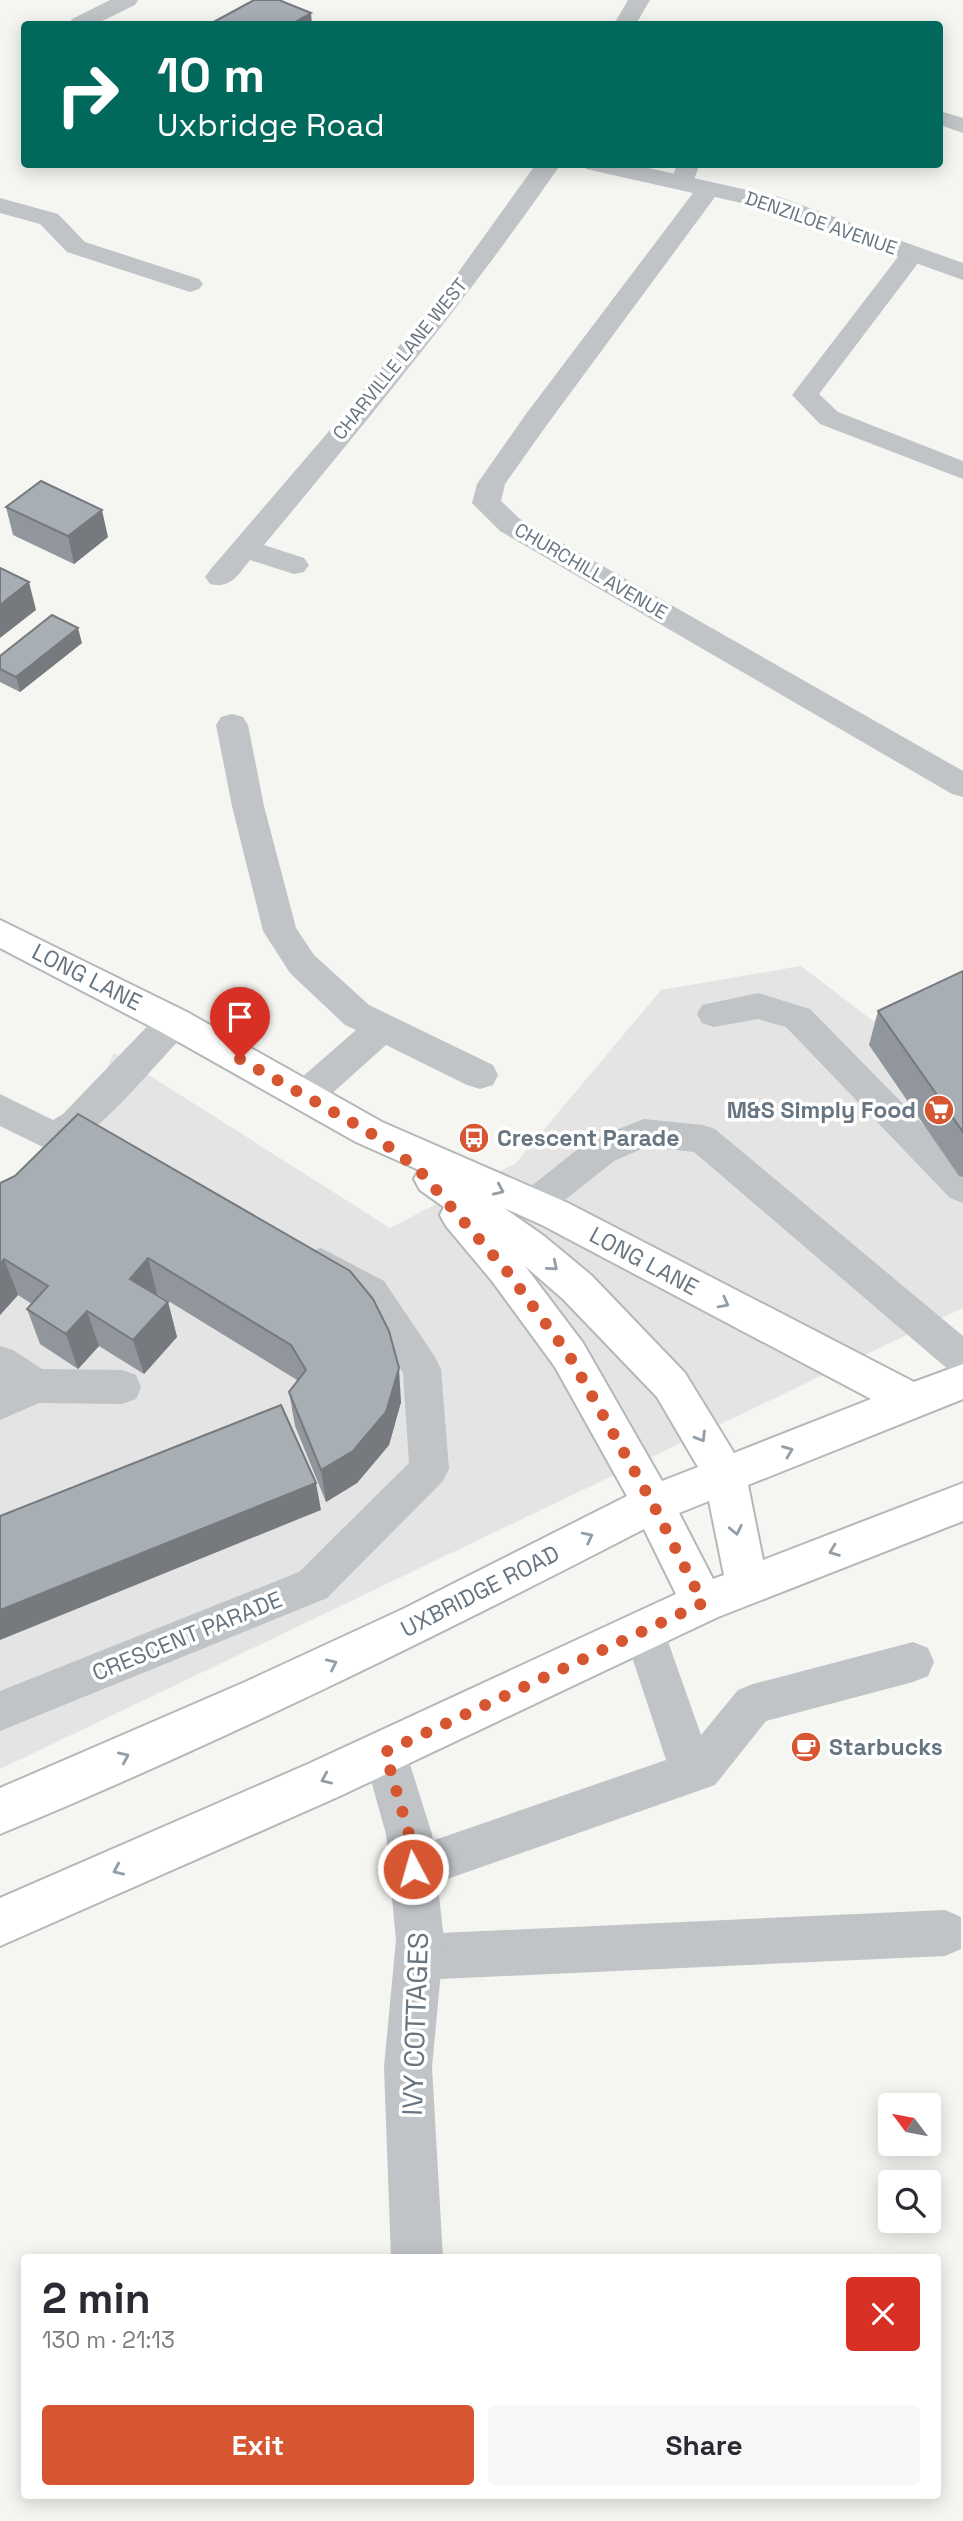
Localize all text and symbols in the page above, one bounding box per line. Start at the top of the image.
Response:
text: 10 m [157,44,265,106]
icon: right [42,49,133,140]
text: Uxbridge Road [157,105,385,145]
street label: DENZILOE AVENUE [742,185,900,261]
street label: CHARVILLE LANE WEST [327,273,473,445]
street label: CHURCHILL AVENUE [510,517,672,625]
street label: LONG LANE [27,937,147,1017]
pin [210,987,270,1059]
icon: arrive [221,998,259,1036]
supermarket icon: M&S Simply Food [922,1093,956,1127]
place label: M&S Simply Food [727,1095,916,1125]
bus stop icon: Crescent Parade [457,1121,491,1155]
place label: Crescent Parade [497,1123,680,1153]
one-way arrow [491,1182,504,1196]
street label: LONG LANE [584,1220,704,1302]
one-way arrow [545,1258,557,1271]
one-way arrow [717,1294,729,1308]
one-way arrow [693,1429,706,1442]
one-way arrow [781,1446,793,1460]
one-way arrow [727,1524,742,1536]
one-way arrow [581,1531,593,1545]
street label: UXBRIDGE ROAD [396,1538,564,1644]
one-way arrow [829,1543,841,1557]
street label: CRESCENT PARADE [88,1584,286,1688]
one-way arrow [325,1658,337,1672]
cafe icon: Starbucks [789,1730,823,1764]
place label: Starbucks [829,1732,943,1762]
one-way arrow [117,1751,130,1765]
one-way arrow [321,1771,333,1785]
position arrow [376,1832,450,1906]
one-way arrow [113,1862,125,1876]
street label: IVY COTTAGES [394,1932,436,2116]
north arrow [878,2093,942,2156]
map controls [878,2093,941,2233]
button: search [878,2170,941,2233]
text: 2 min [42,2272,151,2325]
button: close [846,2277,920,2351]
text: 130 m · 21:13 [42,2325,175,2355]
button: Exit [42,2405,474,2485]
button: Share [488,2405,920,2485]

